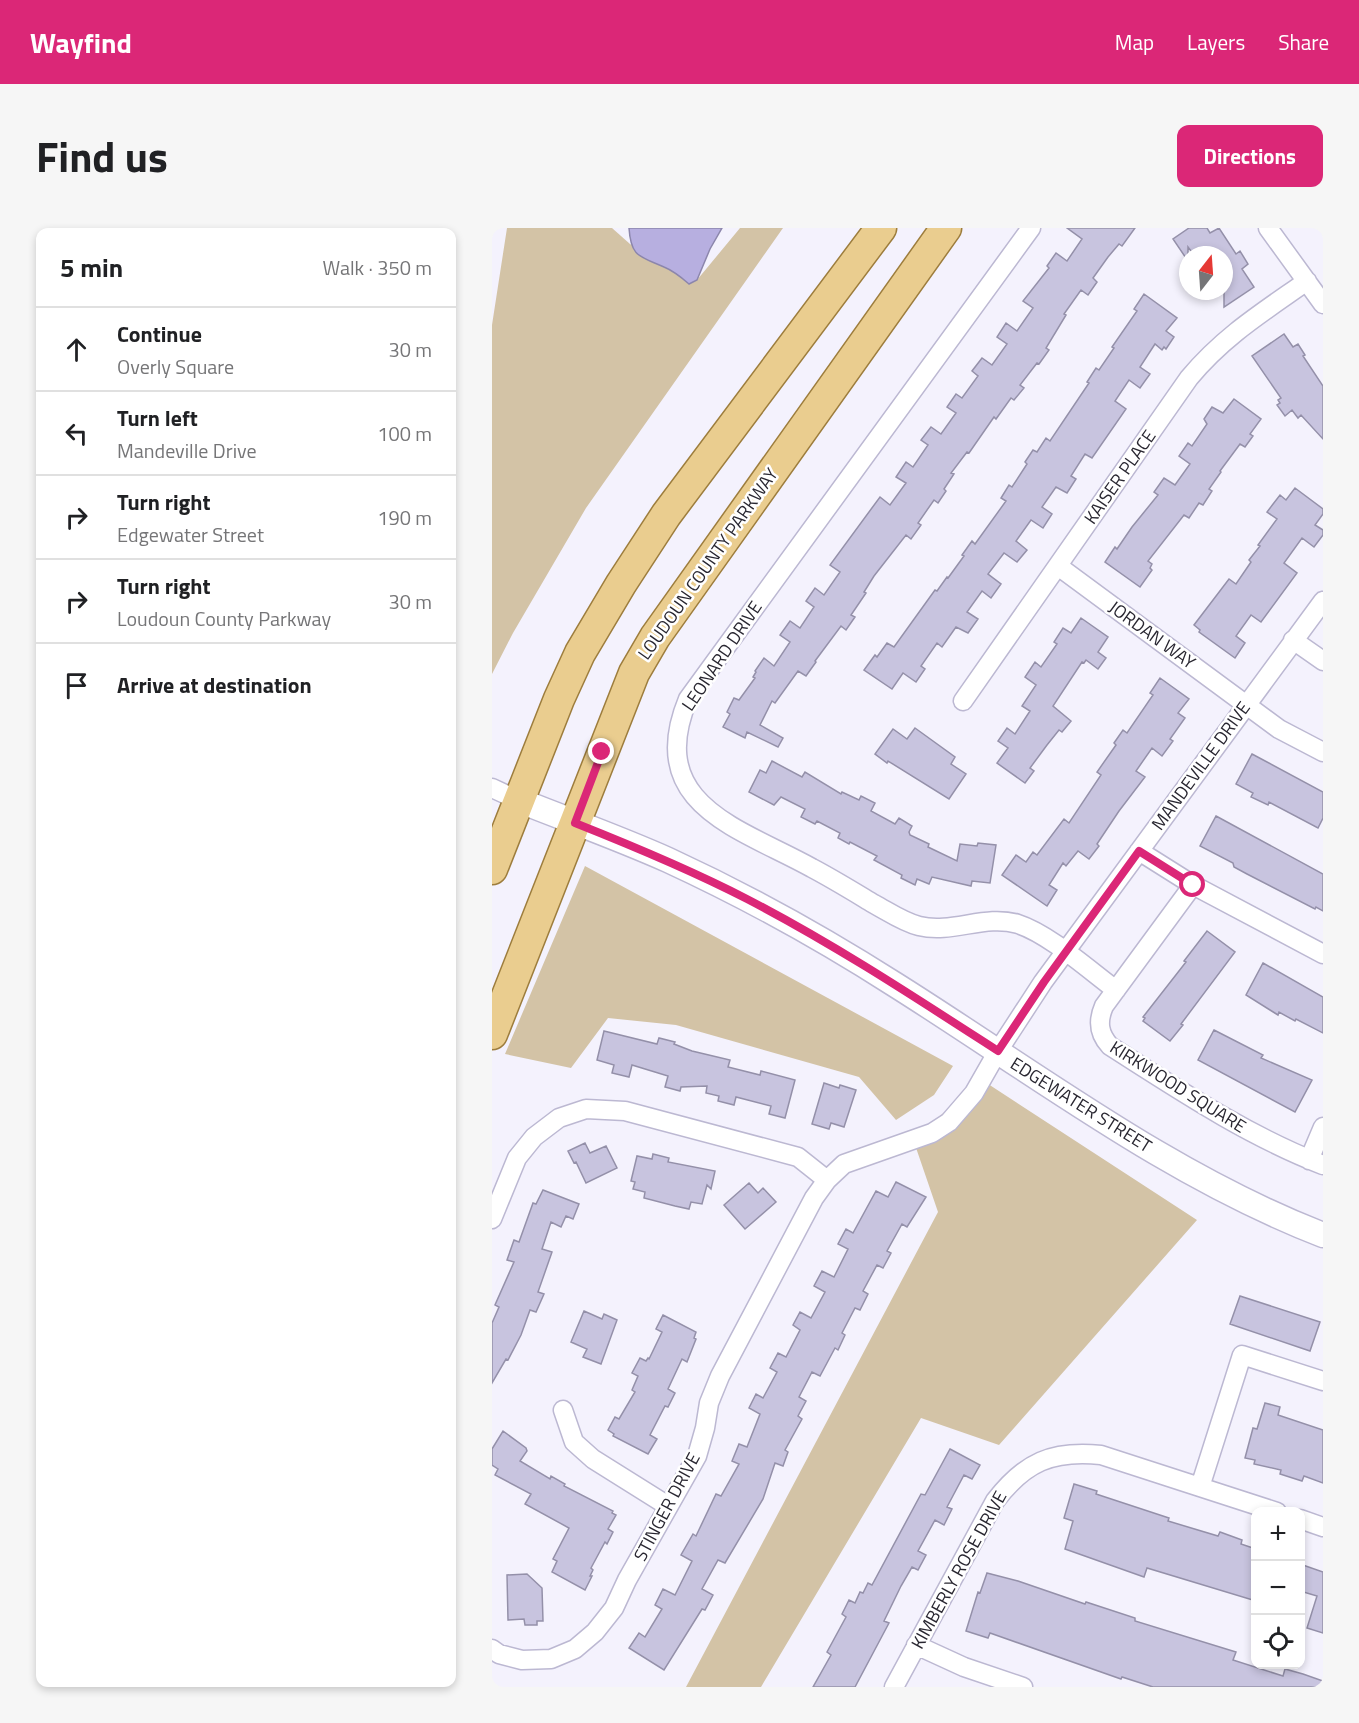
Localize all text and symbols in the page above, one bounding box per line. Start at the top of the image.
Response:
text: Wayfind [30,21,132,64]
text: Map [1115,26,1154,58]
text: Layers [1187,26,1245,58]
text: Share [1278,26,1329,58]
text: Find us [36,124,168,188]
button: Directions [1177,125,1323,187]
north arrow [1179,246,1233,300]
text: 5 min [60,248,123,287]
text: Walk · 350 m [323,252,432,283]
text: Continue [117,317,202,351]
icon: ahead [60,333,93,366]
text: 30 m [388,334,432,365]
text: Overly Square [117,351,234,382]
text: Turn left [117,401,198,435]
icon: left [60,417,93,450]
text: 100 m [377,418,432,449]
street label: KAISER PLACE [1077,424,1162,529]
text: Mandeville Drive [117,435,257,466]
street label: LOUDOUN COUNTY PARKWAY [631,462,784,665]
text: Turn right [117,485,211,519]
icon: right [60,501,93,534]
text: 190 m [377,502,432,533]
text: Edgewater Street [117,519,264,550]
text: Turn right [117,569,211,603]
icon: right [60,585,93,618]
text: 30 m [388,586,432,617]
street label: JORDAN WAY [1103,594,1202,676]
street label: LEONARD DRIVE [675,595,768,716]
text: Loudoun County Parkway [117,603,331,634]
text: Arrive at destination [117,668,312,702]
icon: arrive [60,669,93,702]
street label: MANDEVILLE DRIVE [1145,696,1257,836]
route end [588,738,614,764]
route start [1179,871,1205,897]
street label: KIRKWOOD SQUARE [1105,1034,1252,1139]
street label: EDGEWATER STREET [1005,1050,1158,1159]
street label: STINGER DRIVE [627,1448,707,1566]
street label: KIMBERLY ROSE DRIVE [904,1486,1013,1654]
map controls [1251,1507,1305,1669]
button: + [1251,1507,1305,1561]
button: − [1251,1561,1305,1615]
button: locate [1251,1615,1305,1669]

